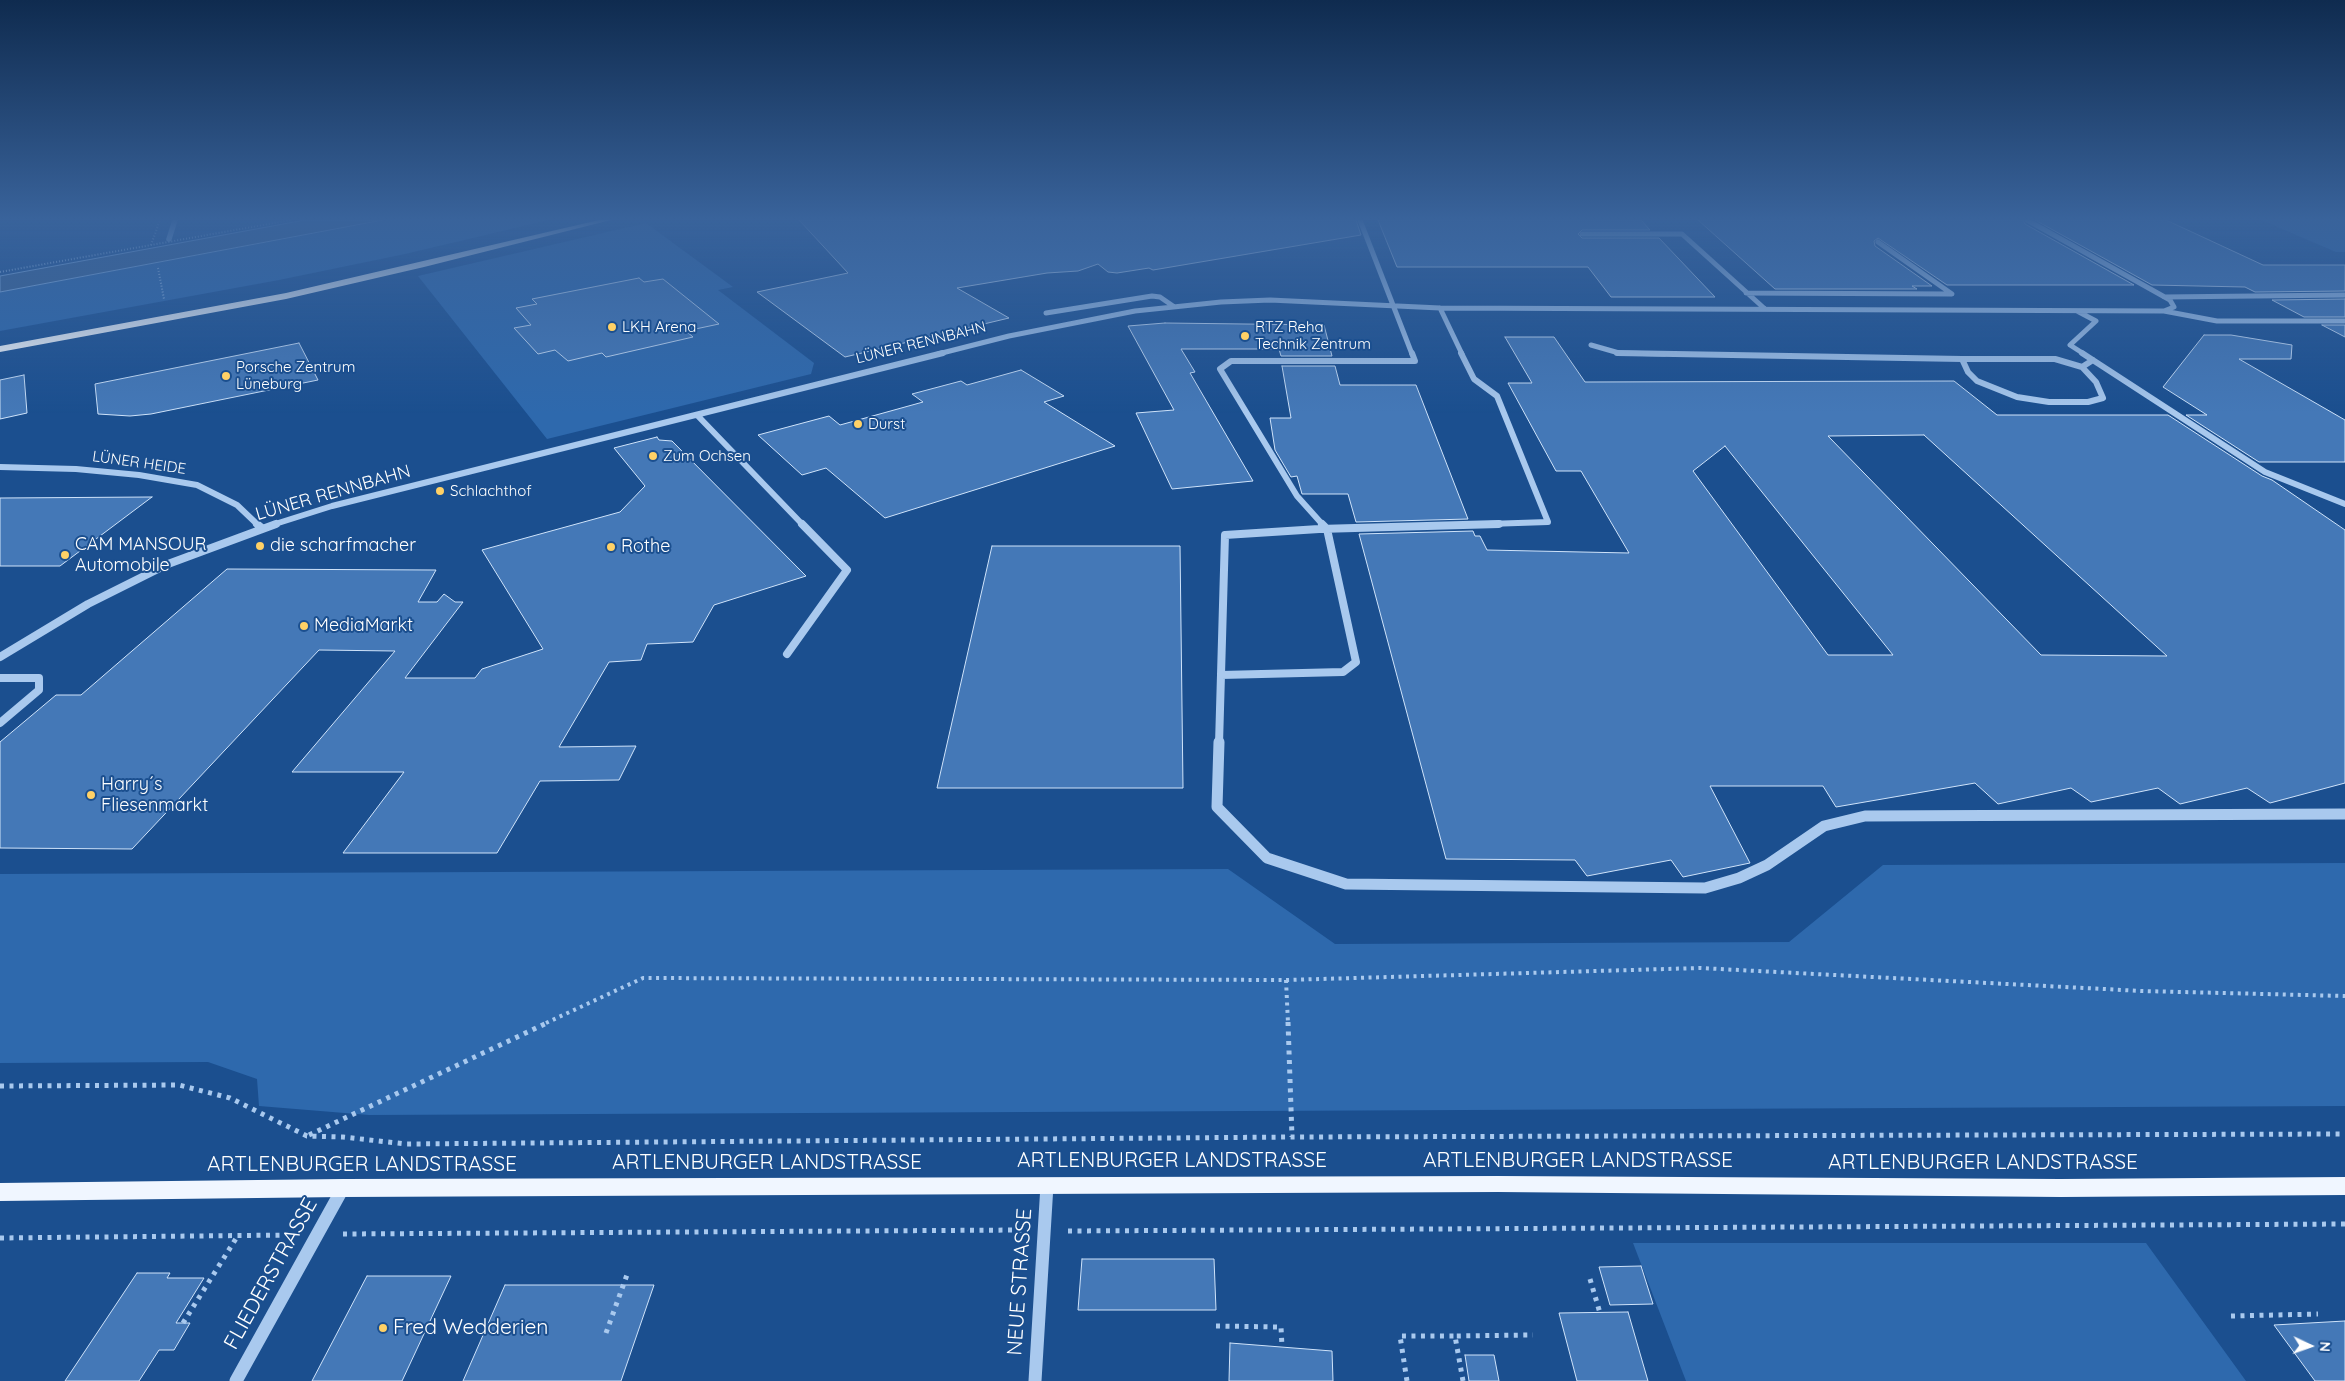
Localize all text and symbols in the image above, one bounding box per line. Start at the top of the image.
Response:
place label: LKH Arena [622,318,696,336]
street label: LÜNER RENNBAHN [854,318,988,368]
place label: RTZ Reha Technik Zentrum [1255,318,1371,353]
marker: LKH Arena [606,321,618,333]
marker: RTZ Reha Technik Zentrum [1239,330,1251,342]
place label: Porsche Zentrum Lüneburg [236,358,355,393]
marker: Porsche Zentrum Lüneburg [220,370,232,382]
place label: Durst [868,415,905,433]
marker: Durst [852,418,864,430]
place label: Zum Ochsen [663,447,751,465]
street label: LÜNER HEIDE [91,448,187,478]
marker: Zum Ochsen [647,450,659,462]
street label: LÜNER RENNBAHN [253,461,413,525]
place label: Schlachthof [450,482,532,500]
marker: Schlachthof [434,485,446,497]
place label: CAM MANSOUR Automobile [75,534,207,576]
place label: die scharfmacher [270,535,416,557]
place label: Rothe [621,536,670,558]
marker: die scharfmacher [254,540,266,552]
marker: Rothe [605,541,617,553]
marker: CAM MANSOUR Automobile [59,549,71,561]
place label: MediaMarkt [314,615,413,637]
marker: MediaMarkt [298,620,310,632]
place label: Harry´s Fliesenmarkt [101,774,208,816]
marker: Harry´s Fliesenmarkt [85,789,97,801]
street label: ARTLENBURGER LANDSTRASSE [1017,1148,1327,1174]
street label: ARTLENBURGER LANDSTRASSE [1423,1148,1733,1174]
street label: ARTLENBURGER LANDSTRASSE [612,1150,922,1176]
street label: ARTLENBURGER LANDSTRASSE [1828,1150,2138,1176]
street label: ARTLENBURGER LANDSTRASSE [207,1152,517,1178]
street label: FLIEDERSTRASSE [219,1194,323,1354]
street label: NEUE STRASSE [1002,1208,1038,1356]
place label: Fred Wedderien [393,1315,548,1341]
north arrow [2285,1321,2335,1371]
marker: Fred Wedderien [377,1322,389,1334]
text: N [2316,1341,2334,1352]

